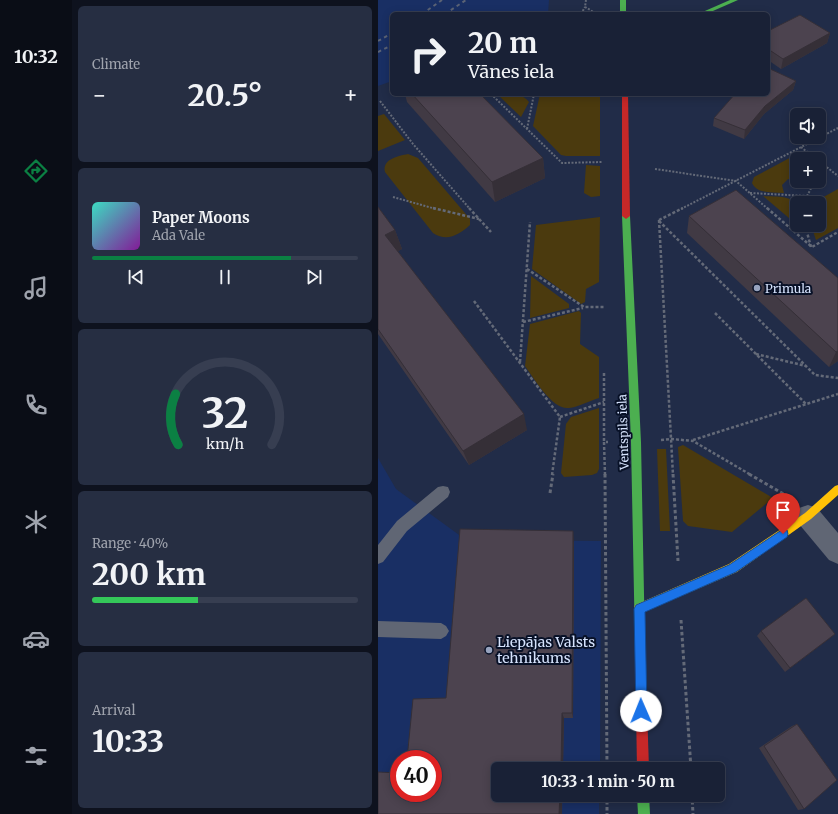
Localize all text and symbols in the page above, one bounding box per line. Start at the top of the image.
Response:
text: 20 m [468,25,537,61]
icon: right [402,28,454,80]
text: 10:32 [14,45,58,68]
text: Climate [92,56,140,73]
text: Vānes iela [468,60,554,83]
text: 20.5° [188,76,262,114]
text: − [92,81,107,109]
text: + [343,81,358,109]
map controls [790,108,826,232]
button: sound [790,108,826,144]
button: + [790,152,826,188]
icon: directions [22,157,50,185]
button: − [790,196,826,232]
text: Paper Moons [152,208,250,227]
text: Ada Vale [152,227,205,244]
icon: previous [125,266,147,288]
icon: pause [214,266,236,288]
icon: next [303,266,325,288]
icon: music [22,274,50,302]
place label: Primula [765,281,812,296]
marker: Primula [752,283,762,293]
text: 32 [201,387,249,439]
icon: phone [22,391,50,419]
street label: Ventspils iela [614,393,632,471]
text: km/h [206,435,244,453]
pin [766,493,800,534]
icon: arrive [772,499,794,521]
icon: climate [22,508,50,536]
text: Range · 40% [92,535,168,552]
text: 200 km [92,555,206,593]
icon: car [22,625,50,653]
place label: Liepājas Valsts tehnikums [497,633,595,667]
marker: Liepājas Valsts tehnikums [484,645,494,655]
position arrow [620,690,662,732]
text: Arrival [92,702,135,719]
text: 10:33 [92,722,164,760]
icon: filters [22,742,50,770]
speed limit sign: 40 [390,750,442,802]
text: 10:33 · 1 min · 50 m [541,772,675,791]

